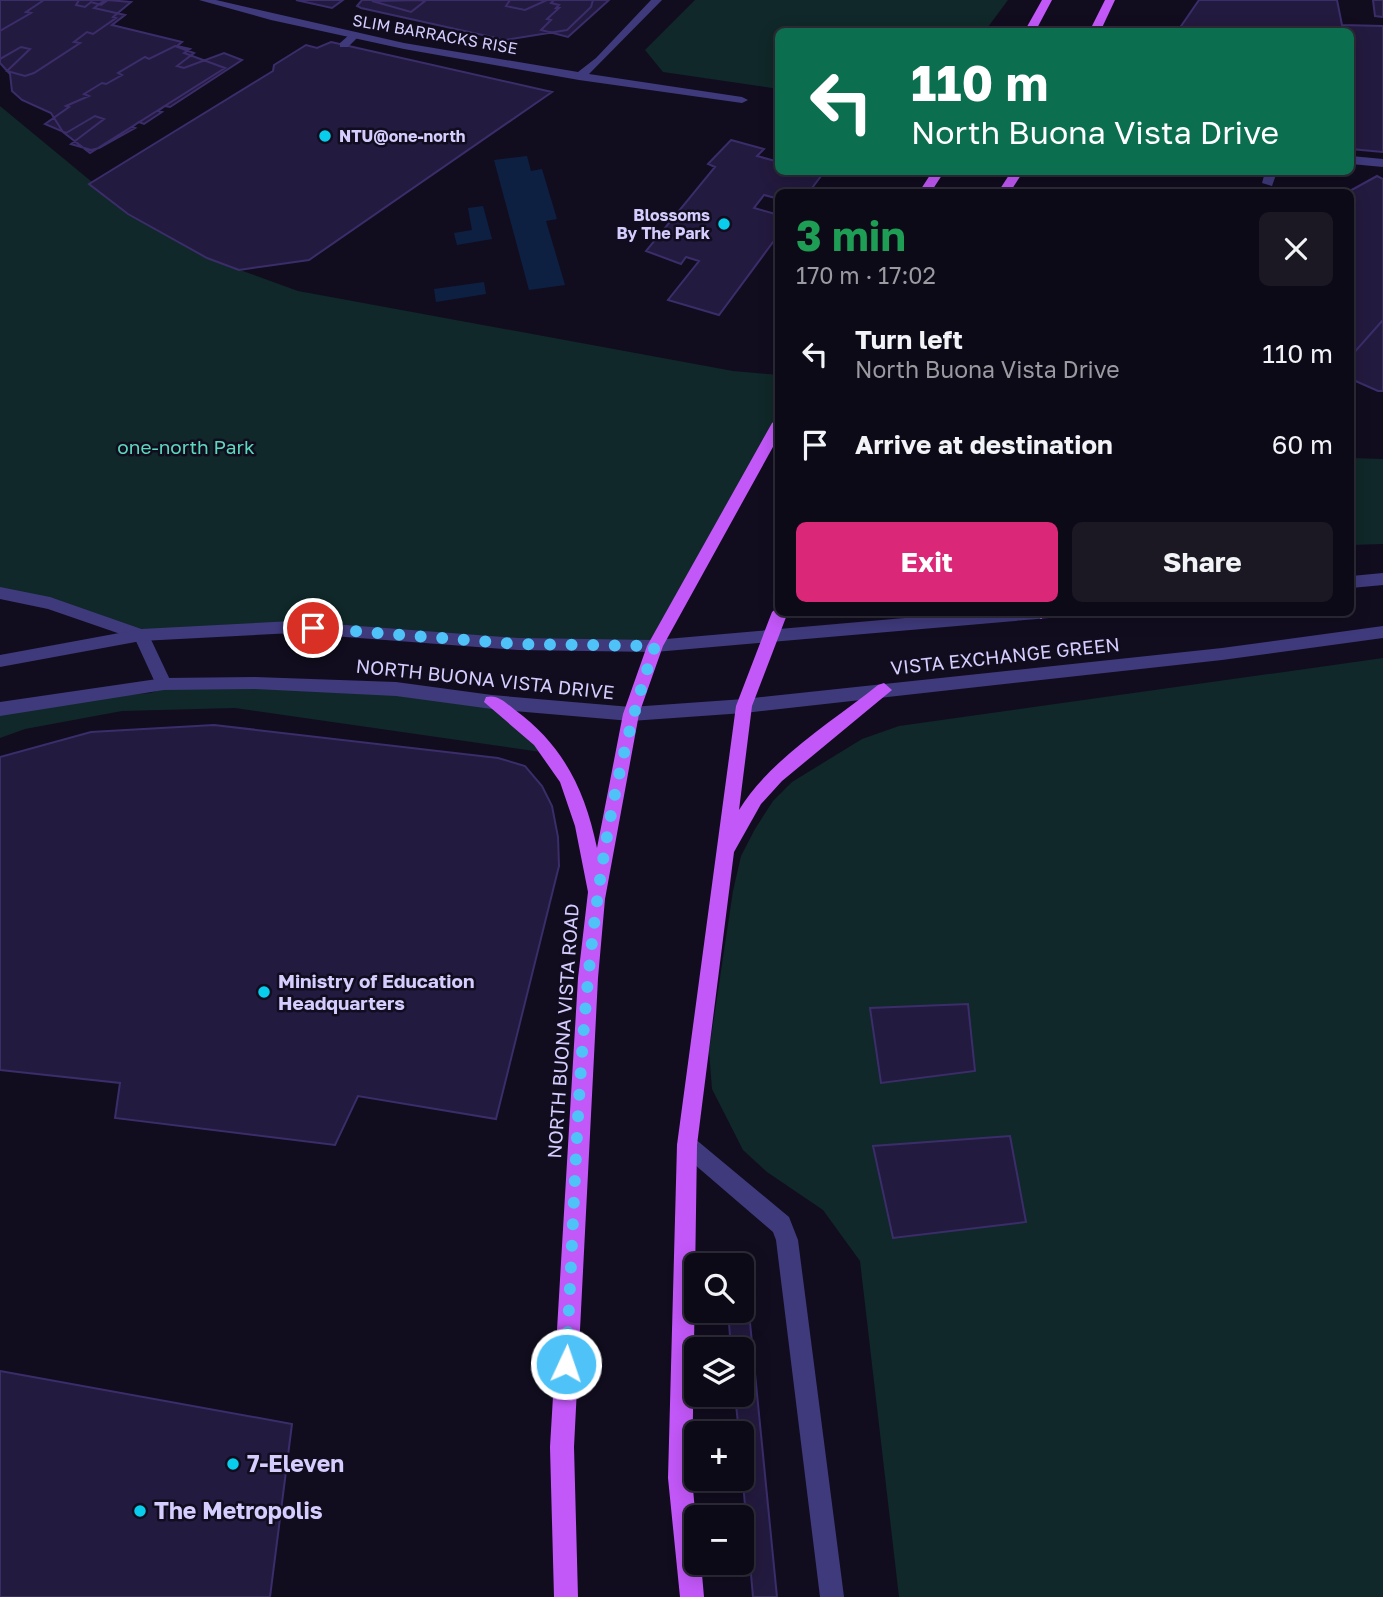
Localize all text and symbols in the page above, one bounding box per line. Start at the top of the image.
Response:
street label: SLIM BARRACKS RISE [351,10,519,58]
text: 110 m [911,53,1048,112]
icon: left [796,56,887,147]
text: North Buona Vista Drive [911,113,1279,151]
place label: NTU@one-north [339,126,465,146]
marker: NTU@one-north [317,128,333,144]
place label: Blossoms By The Park [616,205,711,243]
text: 3 min [796,210,906,260]
button: close [1259,212,1333,286]
marker: Blossoms By The Park [716,216,732,232]
text: 170 m · 17:02 [796,261,936,289]
text: Turn left [855,324,963,355]
icon: left [796,335,834,373]
text: 110 m [1262,338,1333,369]
text: North Buona Vista Drive [855,355,1120,383]
icon: arrive [796,426,834,464]
text: Arrive at destination [855,429,1113,460]
text: 60 m [1272,429,1333,460]
park label: one-north Park [117,435,255,458]
button: Exit [796,522,1058,602]
button: Share [1072,522,1333,602]
pin [283,598,343,658]
icon: arrive [294,609,332,647]
street label: VISTA EXCHANGE GREEN [889,632,1121,679]
street label: NORTH BUONA VISTA DRIVE [355,653,615,704]
street label: NORTH BUONA VISTA ROAD [542,903,583,1159]
place label: Ministry of Education Headquarters [278,969,474,1014]
marker: Ministry of Education Headquarters [256,984,272,1000]
map controls [684,1253,754,1575]
button: search [684,1253,754,1323]
position arrow [529,1327,603,1401]
button: layers [684,1337,754,1407]
button: + [684,1421,754,1491]
place label: 7-Eleven [247,1449,344,1477]
marker: 7-Eleven [225,1456,241,1472]
place label: The Metropolis [154,1496,323,1524]
marker: The Metropolis [132,1503,148,1519]
button: − [684,1505,754,1575]

